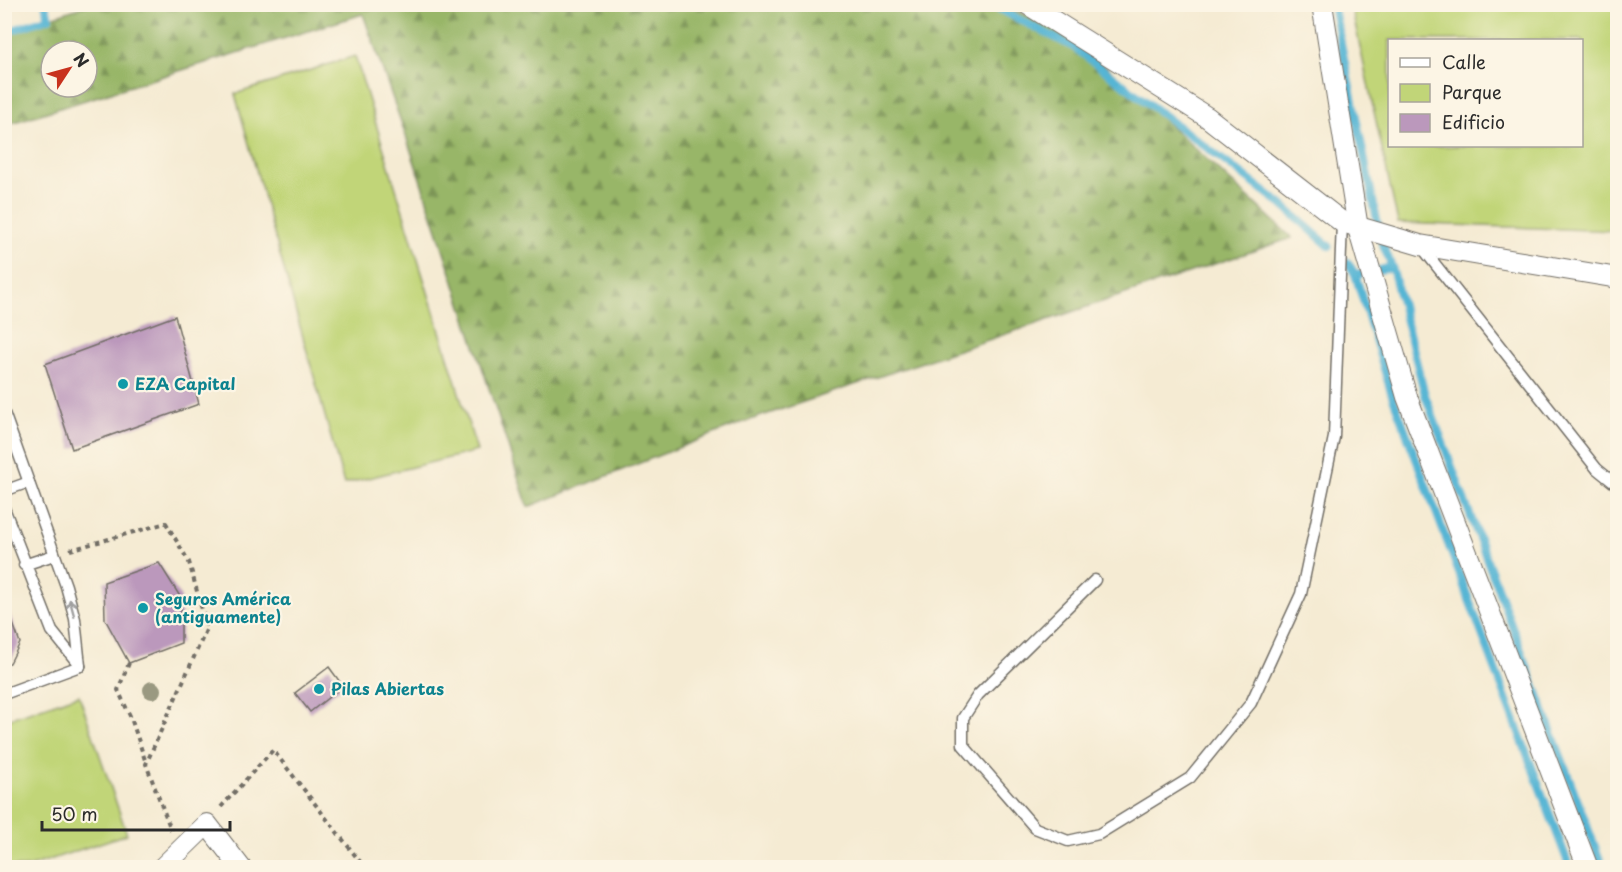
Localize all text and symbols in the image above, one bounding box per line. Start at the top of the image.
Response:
north arrow [39,39,99,99]
legend [1388,39,1583,147]
text: N [69,47,95,72]
text: Calle [1442,48,1486,75]
text: Parque [1442,78,1502,105]
text: Edificio [1442,108,1505,135]
place label: EZA Capital [135,371,236,395]
marker: EZA Capital [116,377,130,391]
place label: Seguros América (antiguamente) [155,586,291,628]
one-way arrow [66,599,78,618]
marker: Seguros América (antiguamente) [136,601,150,615]
place label: Pilas Abiertas [331,676,444,700]
marker: Pilas Abiertas [312,682,326,696]
scale bar [42,794,230,832]
text: 50 m [51,800,98,827]

